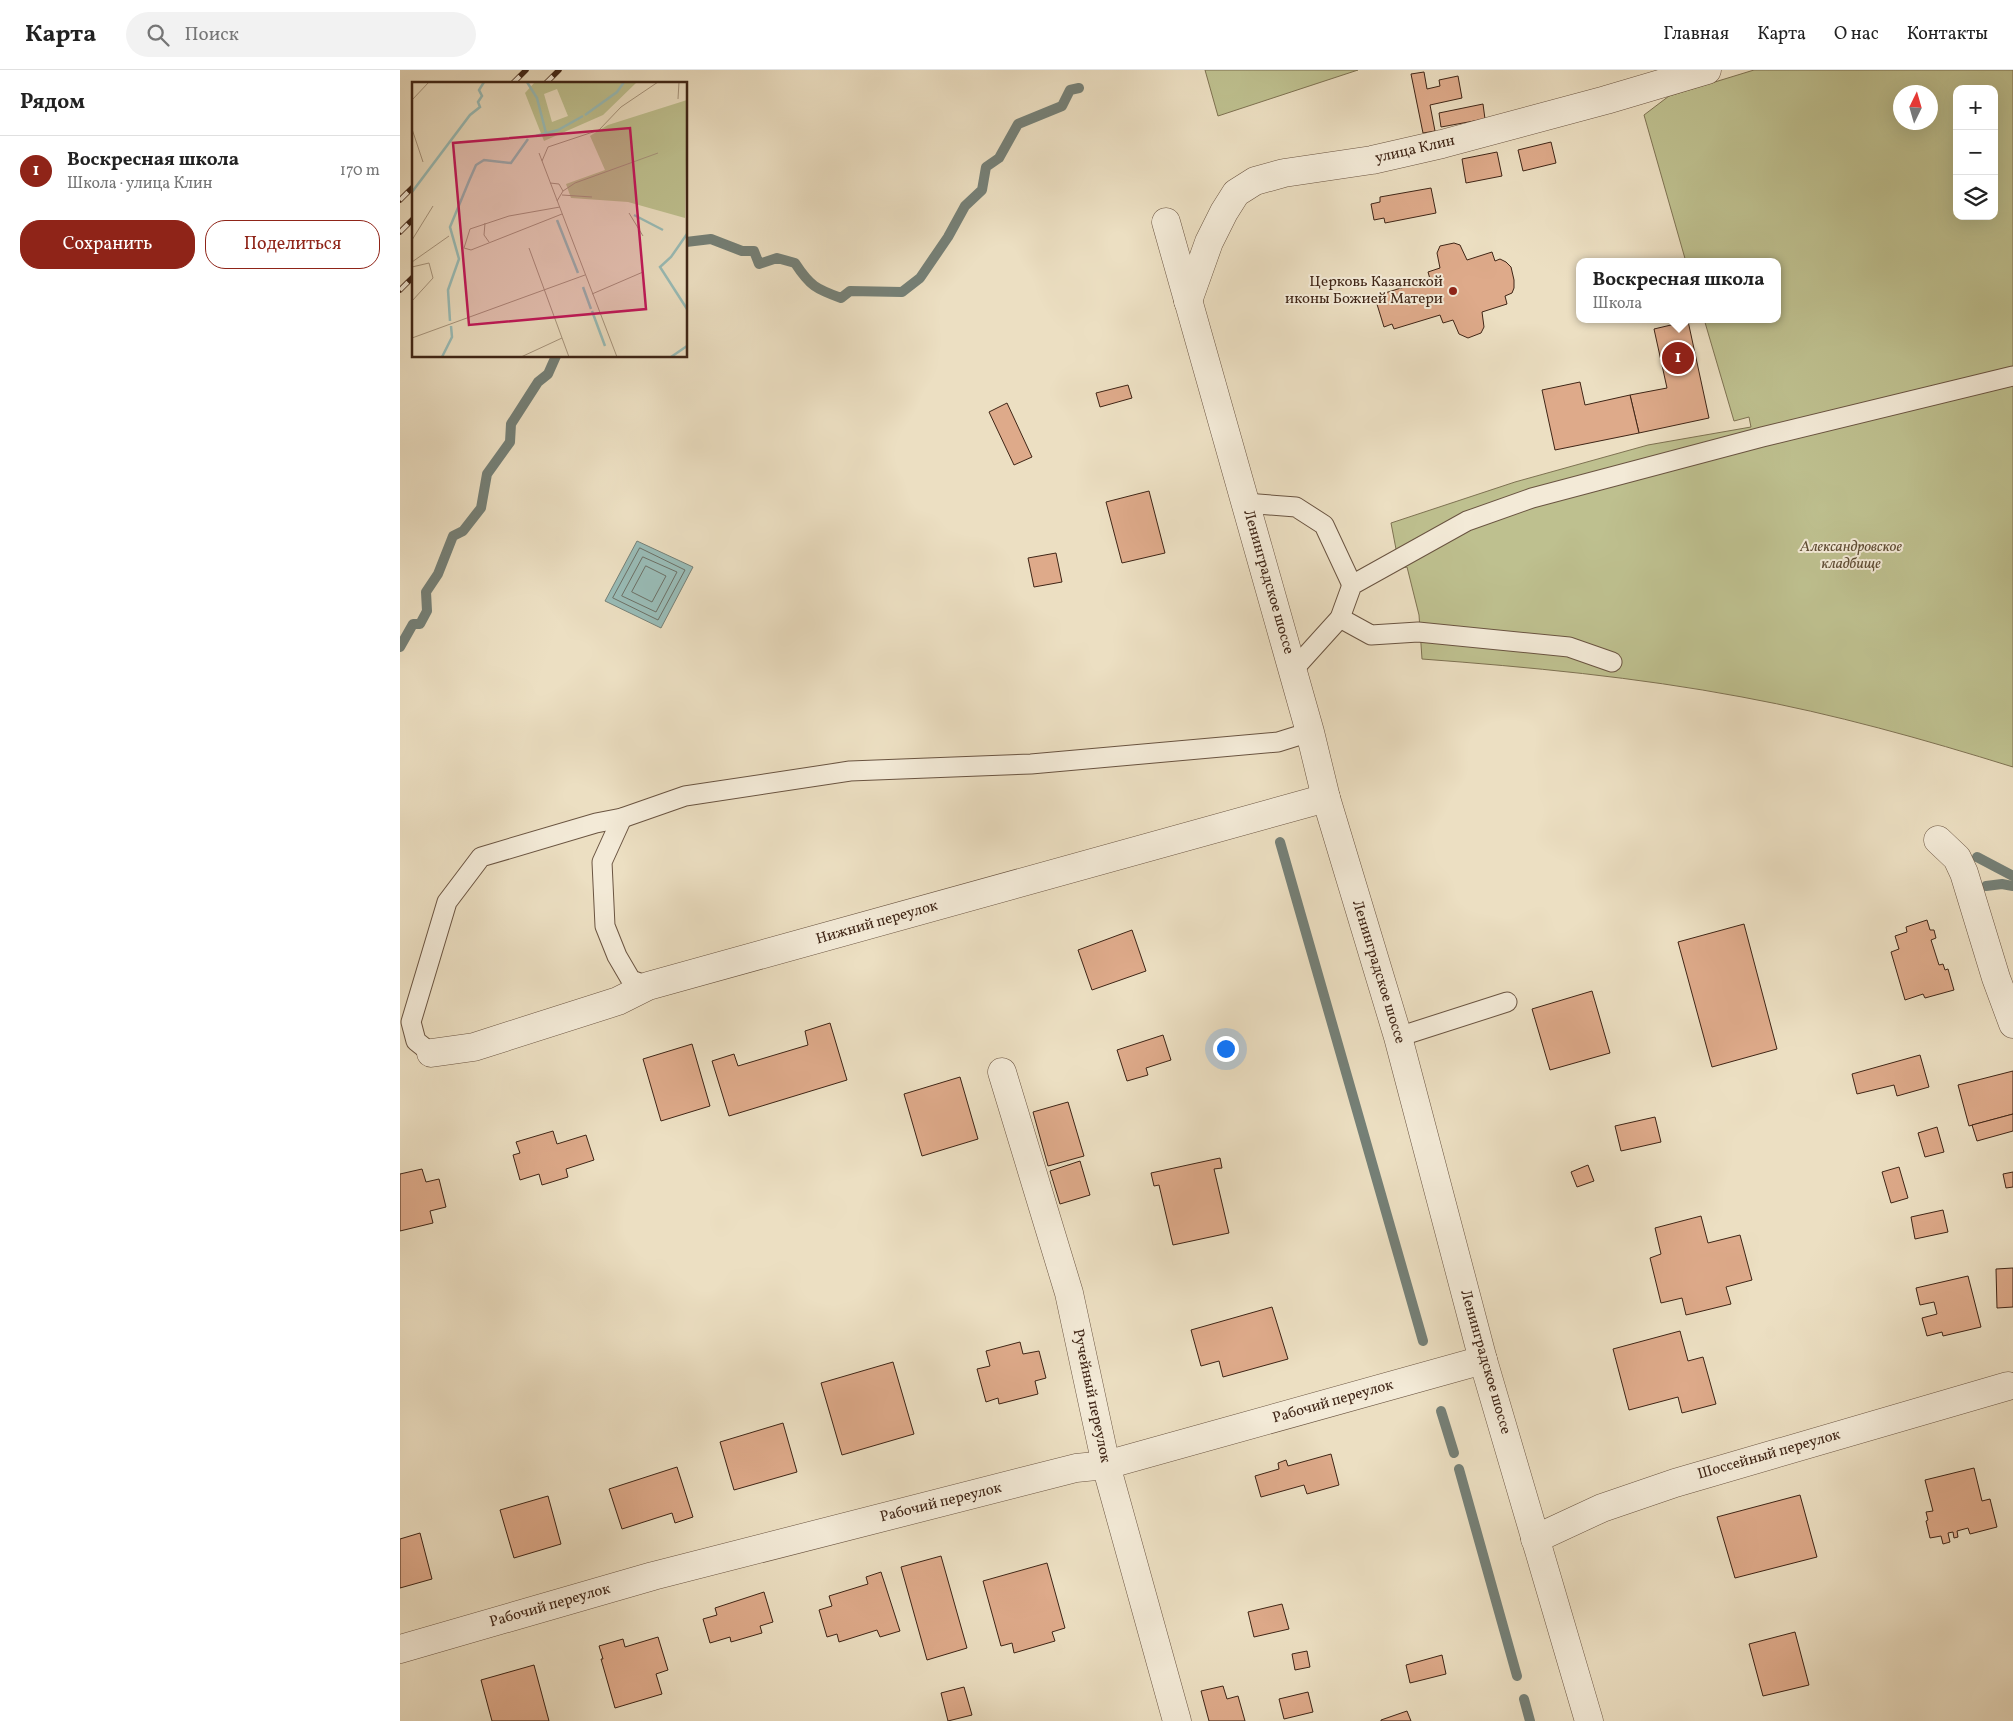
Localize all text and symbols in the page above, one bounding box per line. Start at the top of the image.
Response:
search box [126,12,476,57]
text: Карта [25,18,96,52]
icon: search [144,21,172,49]
text: Поиск [184,22,239,48]
text: Главная [1663,22,1729,47]
text: Карта [1757,22,1806,47]
text: О нас [1834,22,1879,47]
text: Контакты [1907,22,1988,47]
inset map [412,82,688,358]
north arrow [1893,85,1938,130]
map controls [1953,85,1998,220]
button: + [1953,85,1998,130]
text: Рядом [20,88,85,117]
button: − [1953,130,1998,175]
street label: улица Клин [1373,131,1457,169]
text: Воскресная школа [67,147,239,173]
text: 1 [33,160,39,182]
text: 170 m [340,160,380,182]
text: Школа · улица Клин [67,173,213,195]
button: layers [1953,175,1998,220]
button: Сохранить [20,220,195,269]
button: Поделиться [205,220,380,269]
popup [1576,258,1781,323]
text: Воскресная школа [1592,267,1765,293]
place label: Церковь Казанской иконы Божией Матери [1285,272,1443,310]
marker: Церковь Казанской иконы Божией Матери [1447,285,1459,297]
text: Школа [1592,293,1642,315]
pin: 1 [1662,339,1694,377]
street label: Ленинградское шоссе [1237,507,1299,657]
park label: Александровское кладбище [1799,537,1902,575]
street label: Нижний переулок [814,896,940,950]
street label: Ленинградское шоссе [1346,898,1410,1046]
your location [1213,1036,1239,1062]
street label: Ленинградское шоссе [1454,1287,1516,1437]
street label: Ручейный переулок [1067,1327,1115,1465]
street label: Рабочий переулок [1270,1375,1396,1429]
street label: Шоссейный переулок [1695,1425,1843,1485]
street label: Рабочий переулок [878,1478,1004,1528]
street label: Рабочий переулок [487,1579,613,1633]

